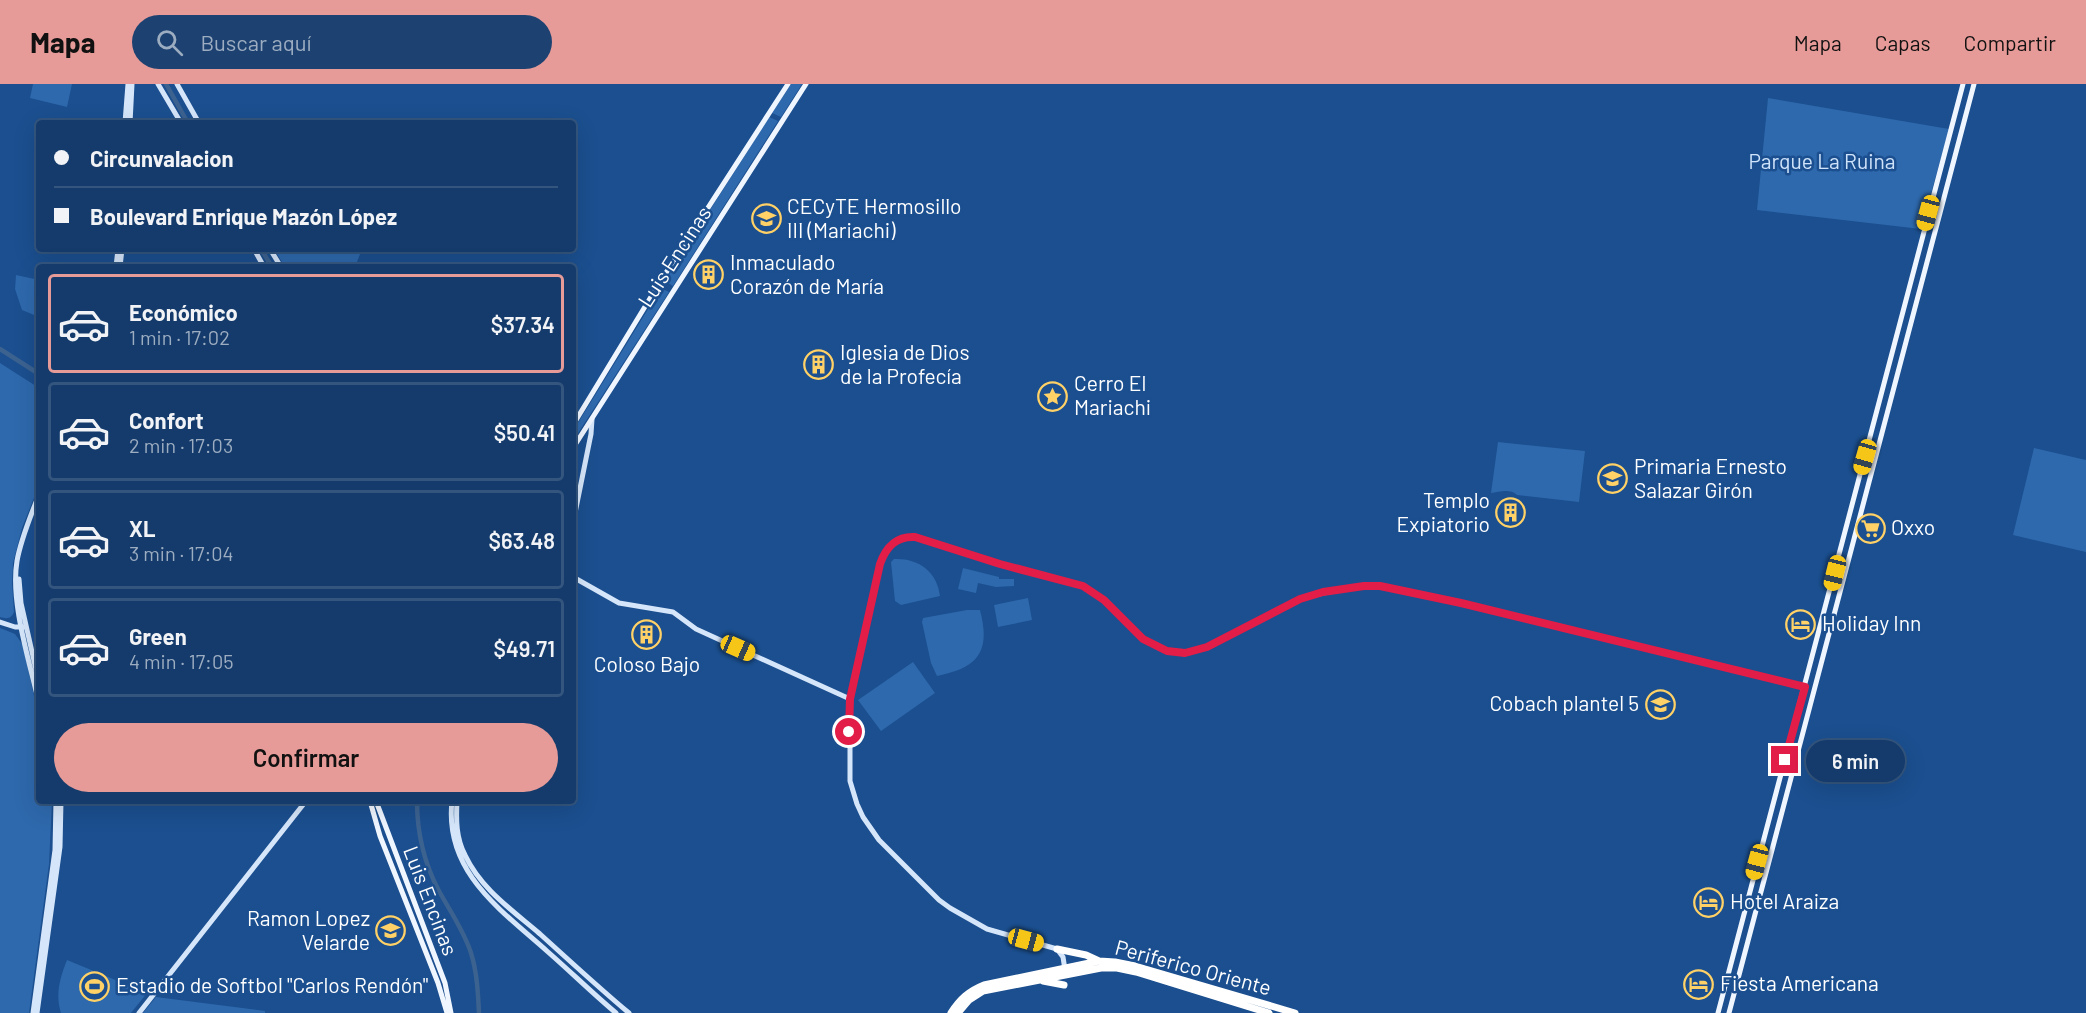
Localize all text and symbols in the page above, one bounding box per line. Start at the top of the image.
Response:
search box [132,15,552,69]
text: Mapa [30,25,96,59]
icon: search [153,26,186,59]
text: Buscar aquí [201,29,311,55]
text: Mapa [1794,30,1842,55]
text: Capas [1875,30,1931,55]
text: Compartir [1964,30,2056,55]
text: Circunvalacion [90,145,234,171]
park label: Parque La Ruina [1748,148,1896,173]
place label: CECyTE Hermosillo III (Mariachi) [787,193,962,242]
car [1915,193,1941,233]
street label: Luis Encinas [632,201,716,311]
text: Boulevard Enrique Mazón López [90,203,397,229]
school or university icon: CECyTE Hermosillo III (Mariachi) [750,203,782,235]
place label: Inmaculado Corazón de María [730,249,884,298]
building icon: Inmaculado Corazón de María [693,259,725,291]
icon: car [57,297,111,351]
text: Económico [129,299,238,325]
text: $37.34 [491,311,555,337]
text: 1 min · 17:02 [129,325,230,349]
place label: Iglesia de Dios de la Profecía [840,339,970,388]
building icon: Iglesia de Dios de la Profecía [803,349,835,381]
place label: Cerro El Mariachi [1074,370,1151,419]
place icon: Cerro El Mariachi [1037,380,1069,412]
icon: car [57,405,111,459]
text: Confort [129,407,204,433]
text: $50.41 [494,419,555,445]
text: 2 min · 17:03 [129,433,233,457]
car [1851,437,1879,477]
place label: Primaria Ernesto Salazar Girón [1634,453,1787,502]
school or university icon: Primaria Ernesto Salazar Girón [1597,463,1629,495]
place label: Templo Expiatorio [1396,487,1490,536]
building icon: Templo Expiatorio [1495,497,1527,529]
supermarket icon: Oxxo [1854,512,1886,544]
icon: car [57,513,111,567]
place label: Oxxo [1891,514,1935,539]
text: XL [129,515,155,541]
text: $63.48 [489,527,555,553]
text: 3 min · 17:04 [129,541,233,565]
car [1822,553,1848,593]
hotel icon: Holiday Inn [1785,608,1817,640]
place label: Holiday Inn [1822,610,1921,635]
building icon: Coloso Bajo [631,618,663,650]
icon: car [57,621,111,675]
text: Green [129,623,187,649]
car [718,632,758,664]
text: $49.71 [493,635,555,661]
text: 4 min · 17:05 [129,649,233,673]
place label: Coloso Bajo [594,651,700,676]
school or university icon: Cobach plantel 5 [1644,688,1676,720]
place label: Cobach plantel 5 [1489,690,1639,715]
route start [835,718,862,745]
button: Confirmar [54,723,558,792]
callout: 6 min [1806,739,1905,781]
route end [1771,746,1798,773]
text: 6 min [1832,749,1879,773]
street label: Luis Encinas [399,842,464,959]
car [1744,842,1770,882]
hotel icon: Hotel Araiza [1693,886,1725,918]
place label: Hotel Araiza [1730,888,1839,913]
place label: Ramon Lopez Velarde [247,905,370,954]
school or university icon: Ramon Lopez Velarde [375,915,407,947]
car [1006,927,1046,953]
street label: Periferico Oriente [1113,934,1274,999]
hotel icon: Fiesta Americana [1683,968,1715,1000]
sports icon: Estadio de Softbol "Carlos Rendón" [79,970,111,1002]
place label: Fiesta Americana [1720,970,1879,995]
place label: Estadio de Softbol "Carlos Rendón" [116,972,428,997]

